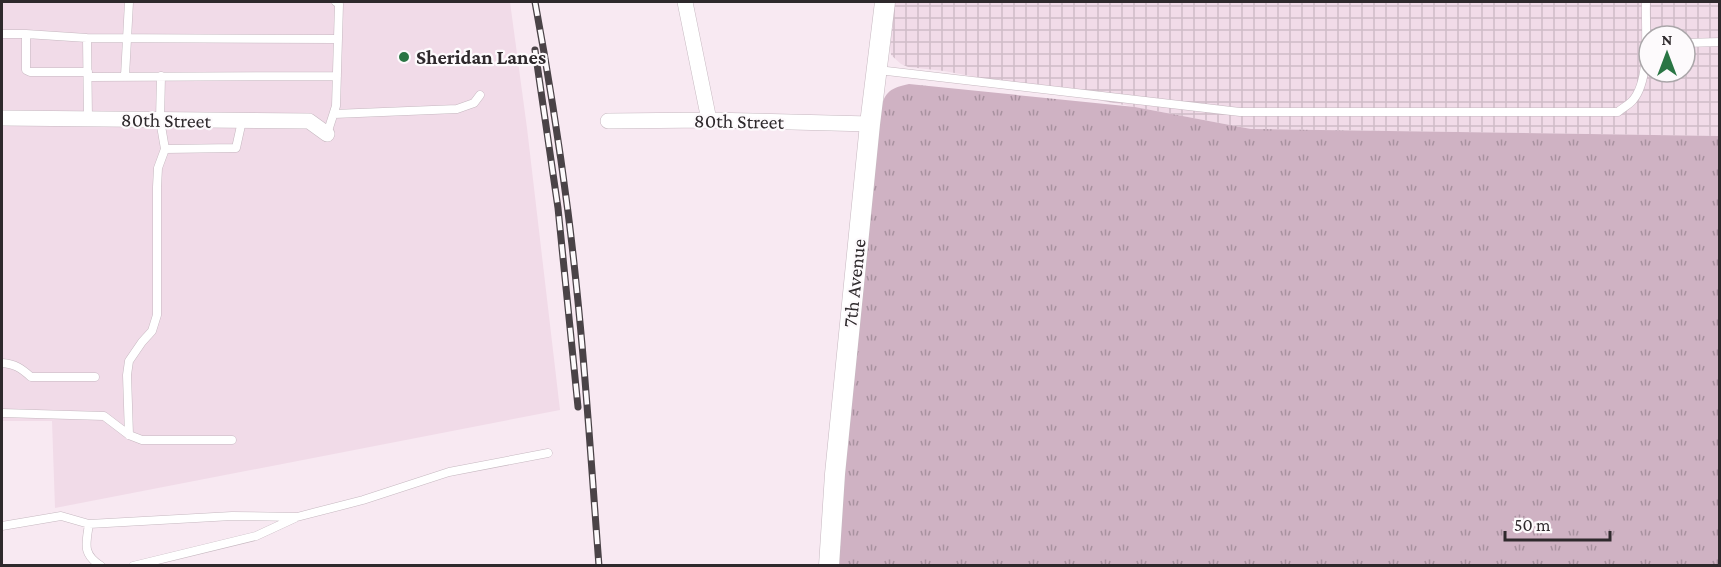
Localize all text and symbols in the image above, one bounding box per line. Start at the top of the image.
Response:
north arrow [1637,24,1697,84]
text: N [1662,31,1673,48]
place label: Sheridan Lanes [416,46,546,68]
marker: Sheridan Lanes [397,50,411,64]
street label: 80th Street [121,108,212,132]
street label: 80th Street [694,109,785,133]
street label: 7th Avenue [838,237,870,328]
scale bar [1505,504,1610,542]
text: 50 m [1514,515,1551,535]

